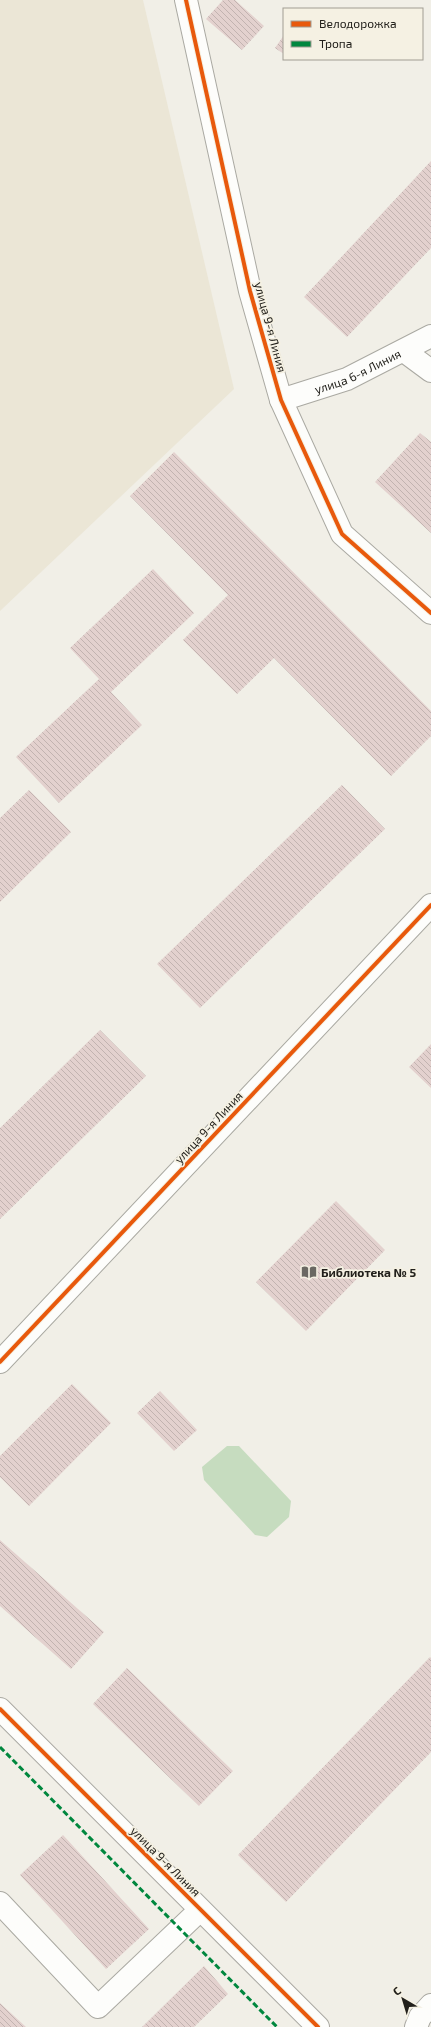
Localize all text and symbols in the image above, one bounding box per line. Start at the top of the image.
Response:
legend [283,8,423,60]
text: Велодорожка [319,16,397,30]
text: Тропа [319,36,352,50]
street label: улица 9-я Линия [251,280,290,374]
street label: улица 6-я Линия [313,346,403,397]
street label: улица 9-я Линия [171,1088,246,1166]
library icon: Библиотека № 5 [300,1263,318,1281]
place label: Библиотека № 5 [321,1265,416,1279]
street label: улица 9-я Линия [127,1823,204,1900]
north arrow [383,1979,423,2019]
text: С [390,1983,404,1998]

